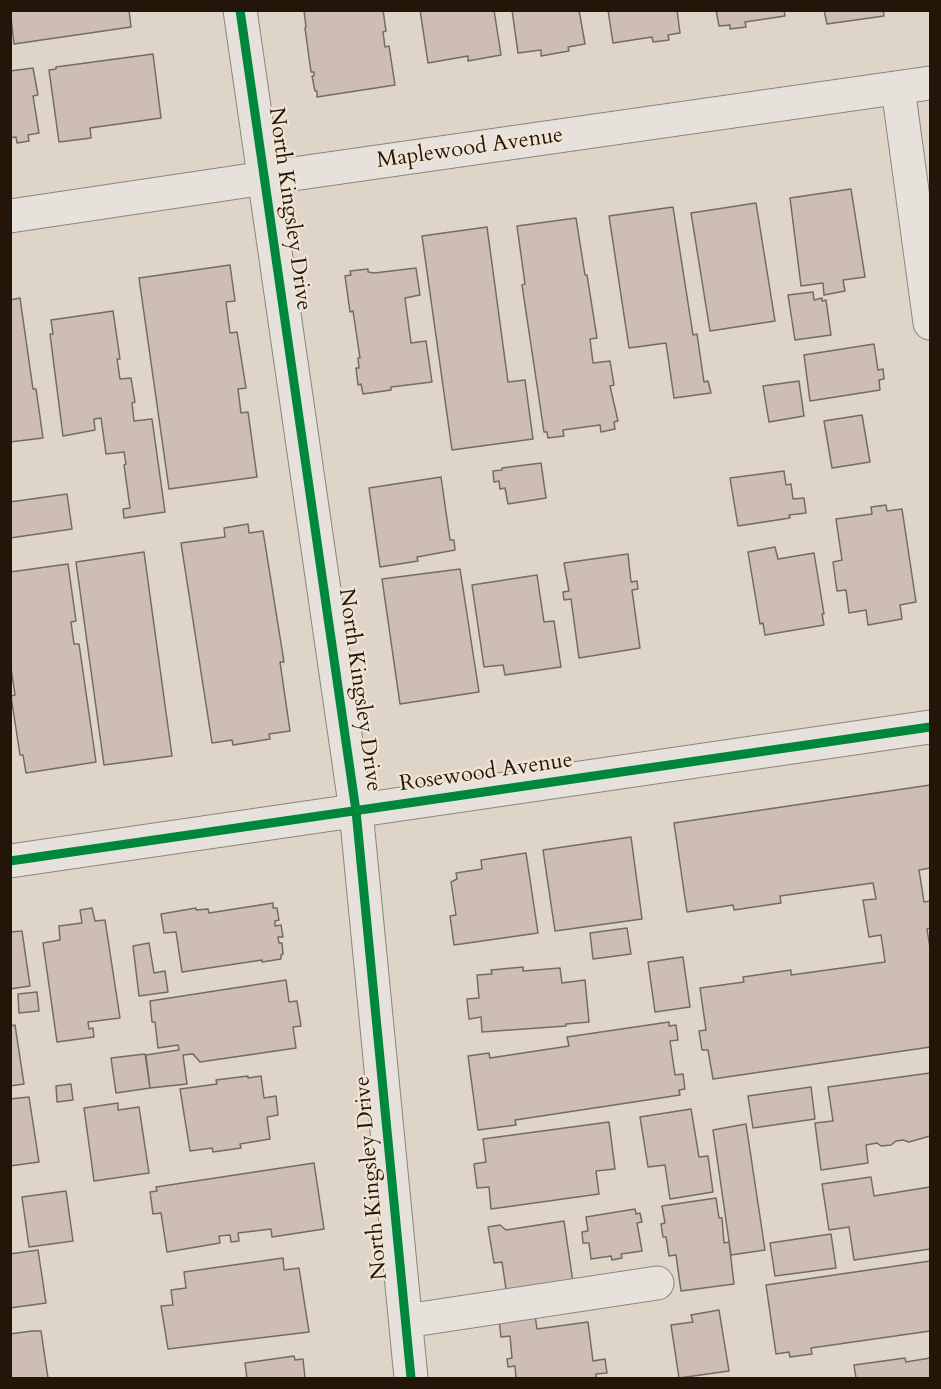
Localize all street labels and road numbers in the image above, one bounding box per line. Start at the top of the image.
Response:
street label: North Kingsley Drive [262,106,316,312]
street label: Maplewood Avenue [375,123,565,175]
street label: North Kingsley Drive [332,587,386,793]
street label: Rosewood Avenue [398,748,574,798]
street label: North Kingsley Drive [350,1075,394,1281]

